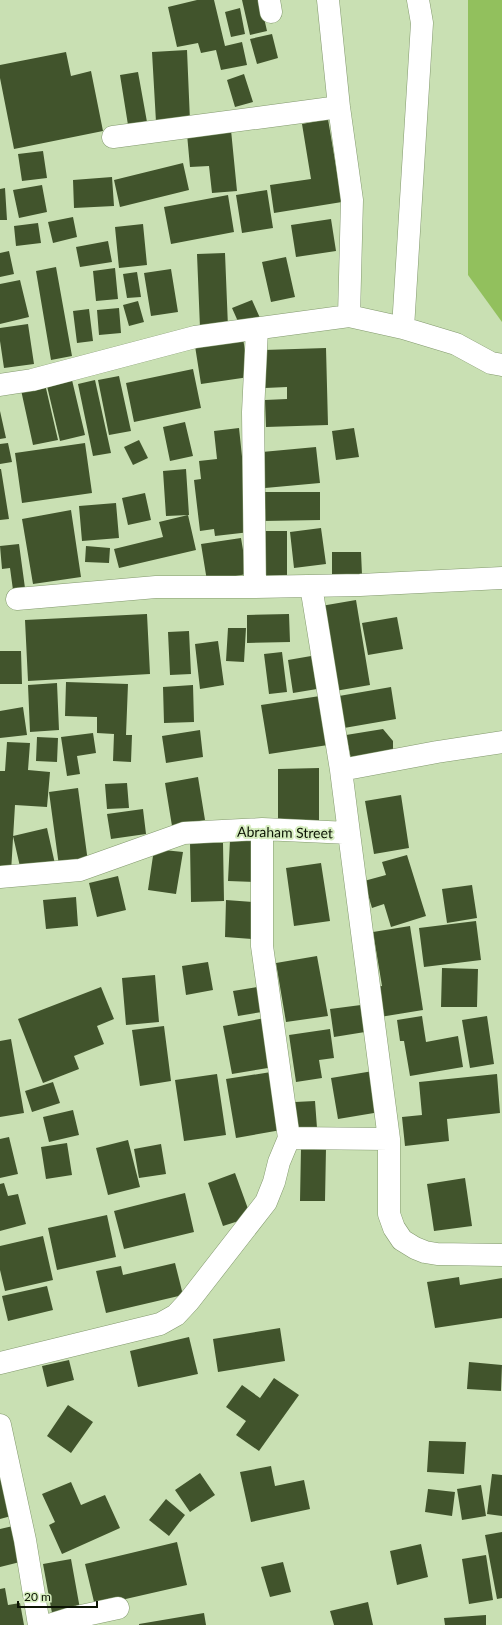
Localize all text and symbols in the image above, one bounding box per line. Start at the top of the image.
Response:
street label: Abraham Street [237,823,333,841]
scale bar [18,1583,97,1609]
text: 20 m [24,1589,51,1604]

